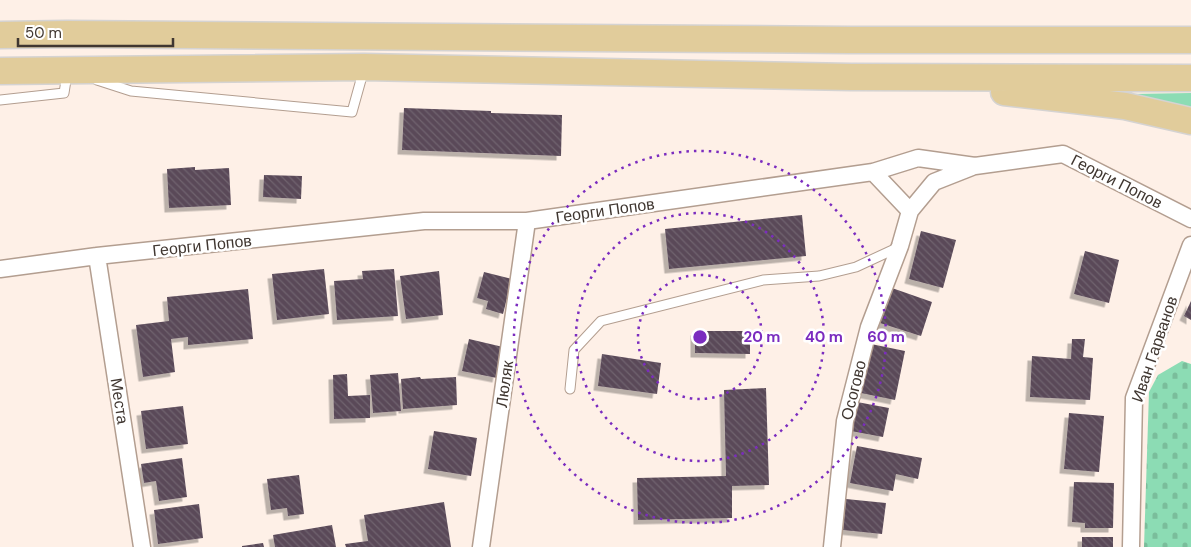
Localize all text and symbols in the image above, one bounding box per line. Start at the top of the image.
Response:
scale bar [18,15,172,47]
text: 50 m [25,23,62,43]
street label: Георги Попов [1068,149,1166,213]
street label: Георги Попов [554,193,656,228]
street label: Георги Попов [151,230,253,261]
street label: Иван Гарванов [1127,293,1182,405]
text: 20 m [744,327,780,347]
text: 40 m [805,327,843,347]
text: 60 m [867,327,905,347]
centre of rings [691,328,709,346]
street label: Люляк [491,358,518,409]
street label: Осогово [836,358,871,422]
street label: Места [106,376,134,426]

